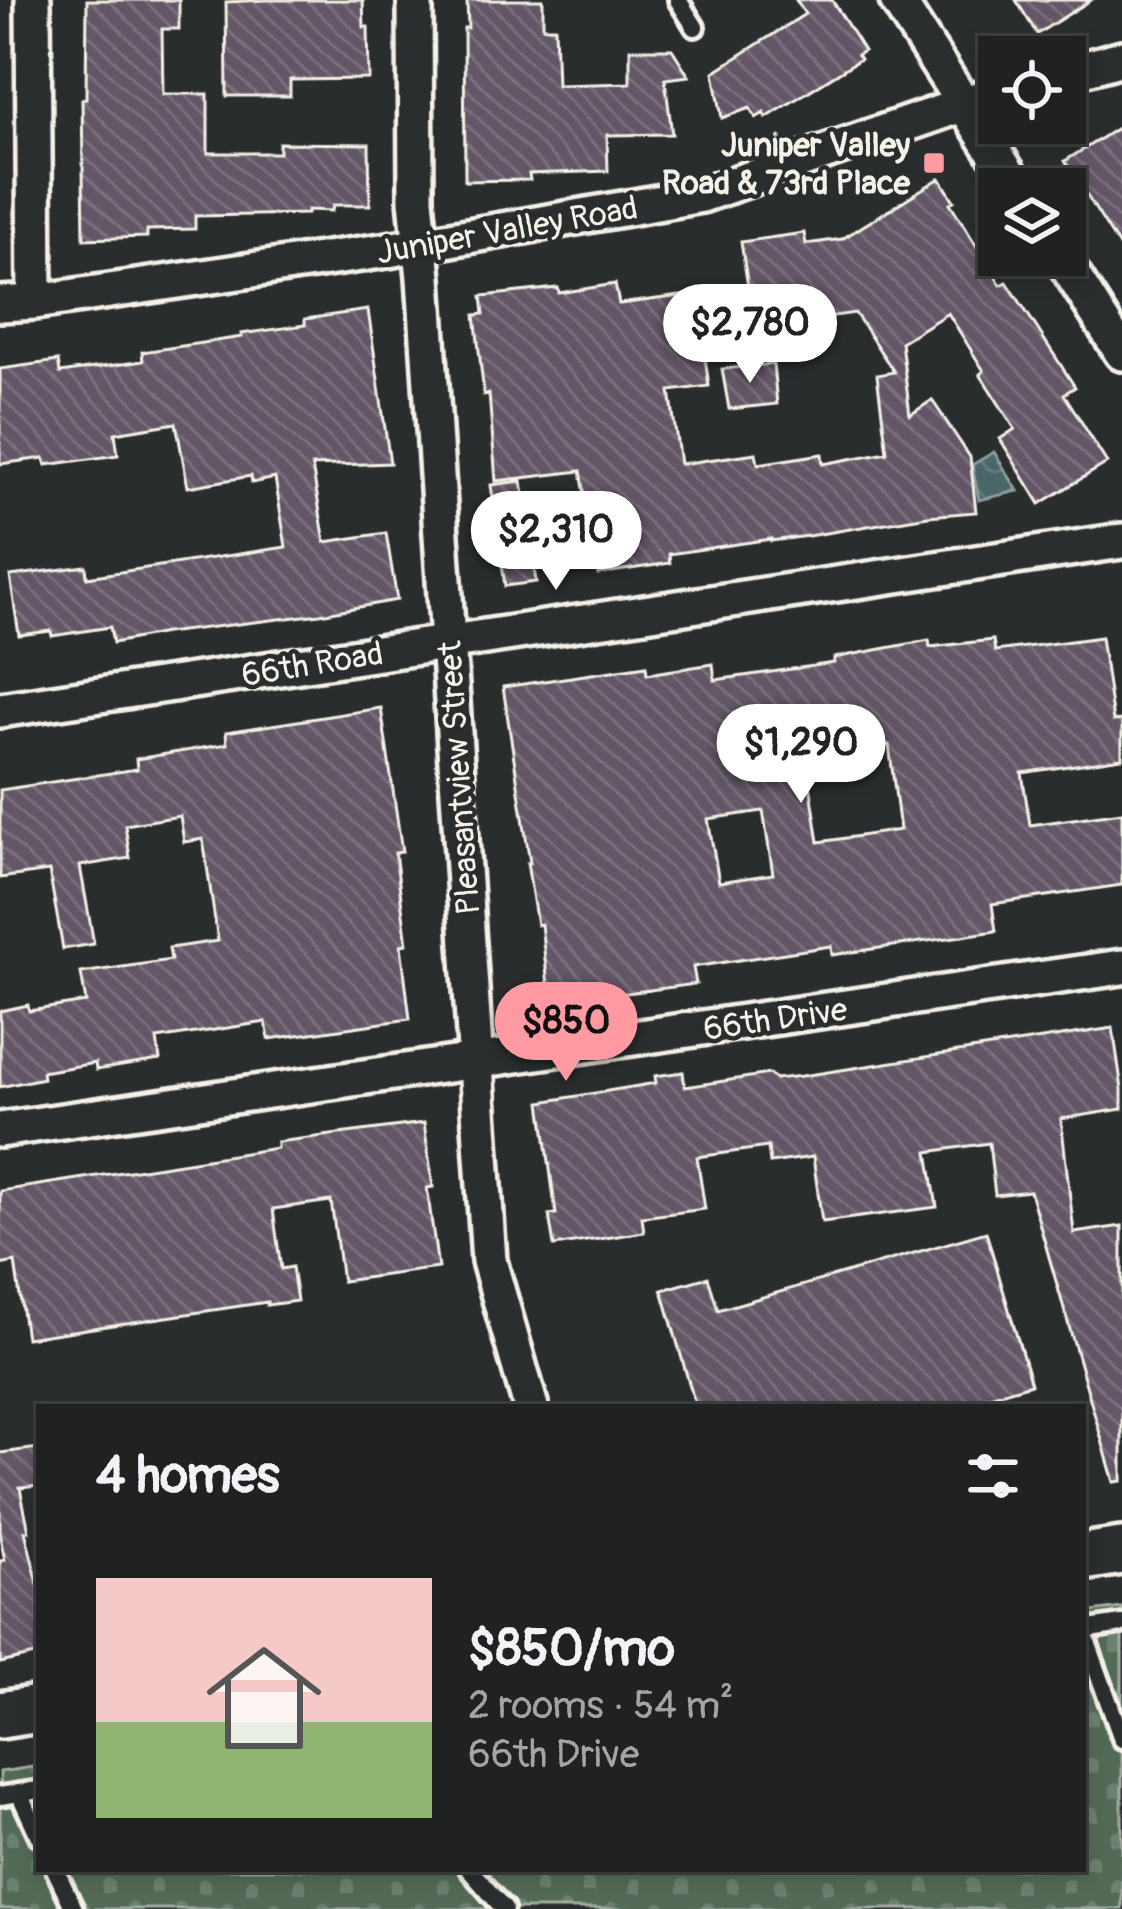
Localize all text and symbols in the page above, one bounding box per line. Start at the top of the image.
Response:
map controls [978,36,1086,276]
button: locate [978,36,1086,144]
place label: Juniper Valley Road & 73rd Place [662,125,911,204]
marker: Juniper Valley Road & 73rd Place [921,150,947,176]
button: layers [978,168,1086,276]
street label: Juniper Valley Road [373,187,641,274]
pin: $2,780 [652,284,848,386]
text: $2,780 [690,298,810,347]
pin: $2,310 [458,491,654,593]
text: $2,310 [498,505,614,554]
street label: 66th Road [239,633,386,696]
street label: Pleasantview Street [429,639,490,916]
pin: $1,290 [703,704,899,806]
text: $1,290 [744,718,858,767]
pin: $850 [495,982,637,1084]
street label: 66th Drive [701,989,850,1050]
text: $850 [522,996,610,1045]
icon: filters [960,1443,1026,1509]
text: 4 homes [96,1444,280,1508]
text: $850/mo [468,1617,675,1681]
icon: home [192,1626,336,1770]
text: 2 rooms · 54 m² [468,1681,733,1730]
text: 66th Drive [468,1730,639,1779]

